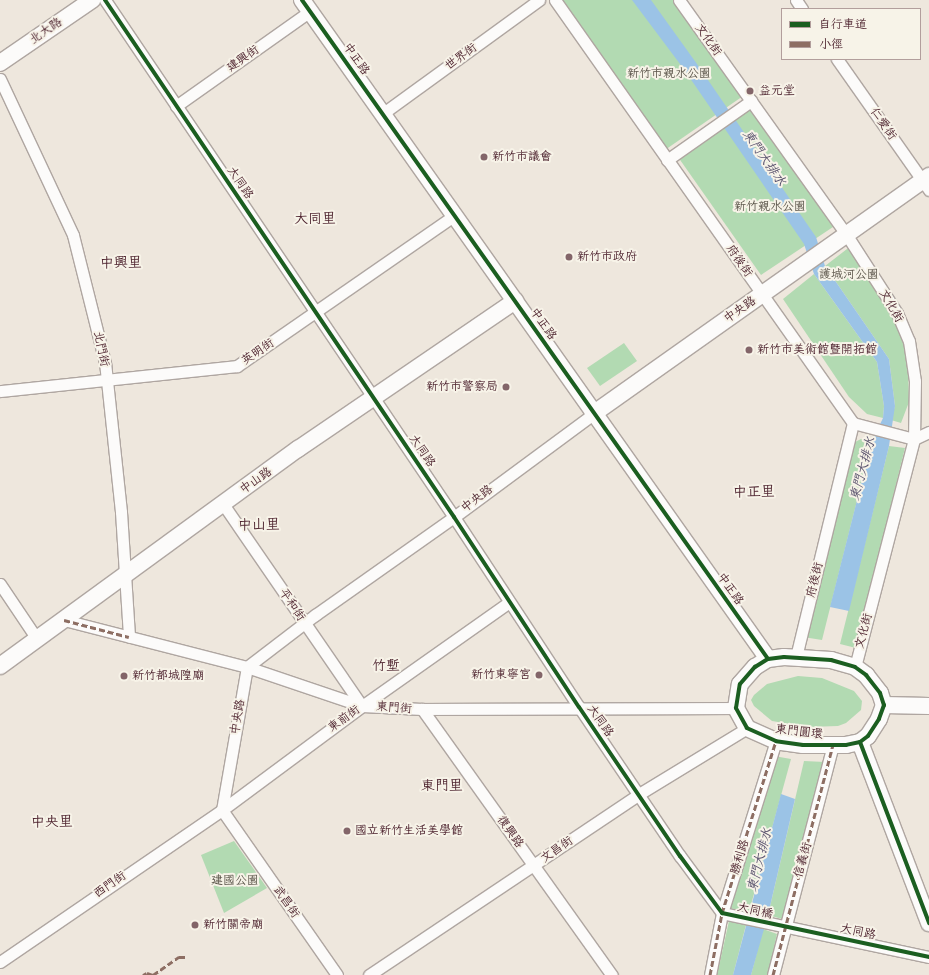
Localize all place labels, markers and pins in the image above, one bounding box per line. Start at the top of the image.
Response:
place label: 益元堂 [759,84,795,98]
marker: 益元堂 [744,85,756,97]
place label: 新竹市議會 [492,150,552,164]
marker: 新竹市議會 [479,152,489,162]
place label: 新竹市政府 [577,250,637,264]
marker: 新竹市政府 [564,252,574,262]
place label: 新竹市美術館暨開拓館 [757,343,877,357]
marker: 新竹市美術館暨開拓館 [744,345,754,355]
place label: 新竹市警察局 [426,380,498,394]
marker: 新竹市警察局 [501,382,511,392]
place label: 新竹東寧宮 [471,668,531,682]
place label: 新竹都城隍廟 [132,669,204,683]
marker: 新竹東寧宮 [534,670,544,680]
marker: 新竹都城隍廟 [119,671,129,681]
place label: 國立新竹生活美學館 [355,824,463,838]
marker: 國立新竹生活美學館 [342,826,352,836]
place label: 新竹關帝廟 [203,918,263,932]
marker: 新竹關帝廟 [190,920,200,930]

